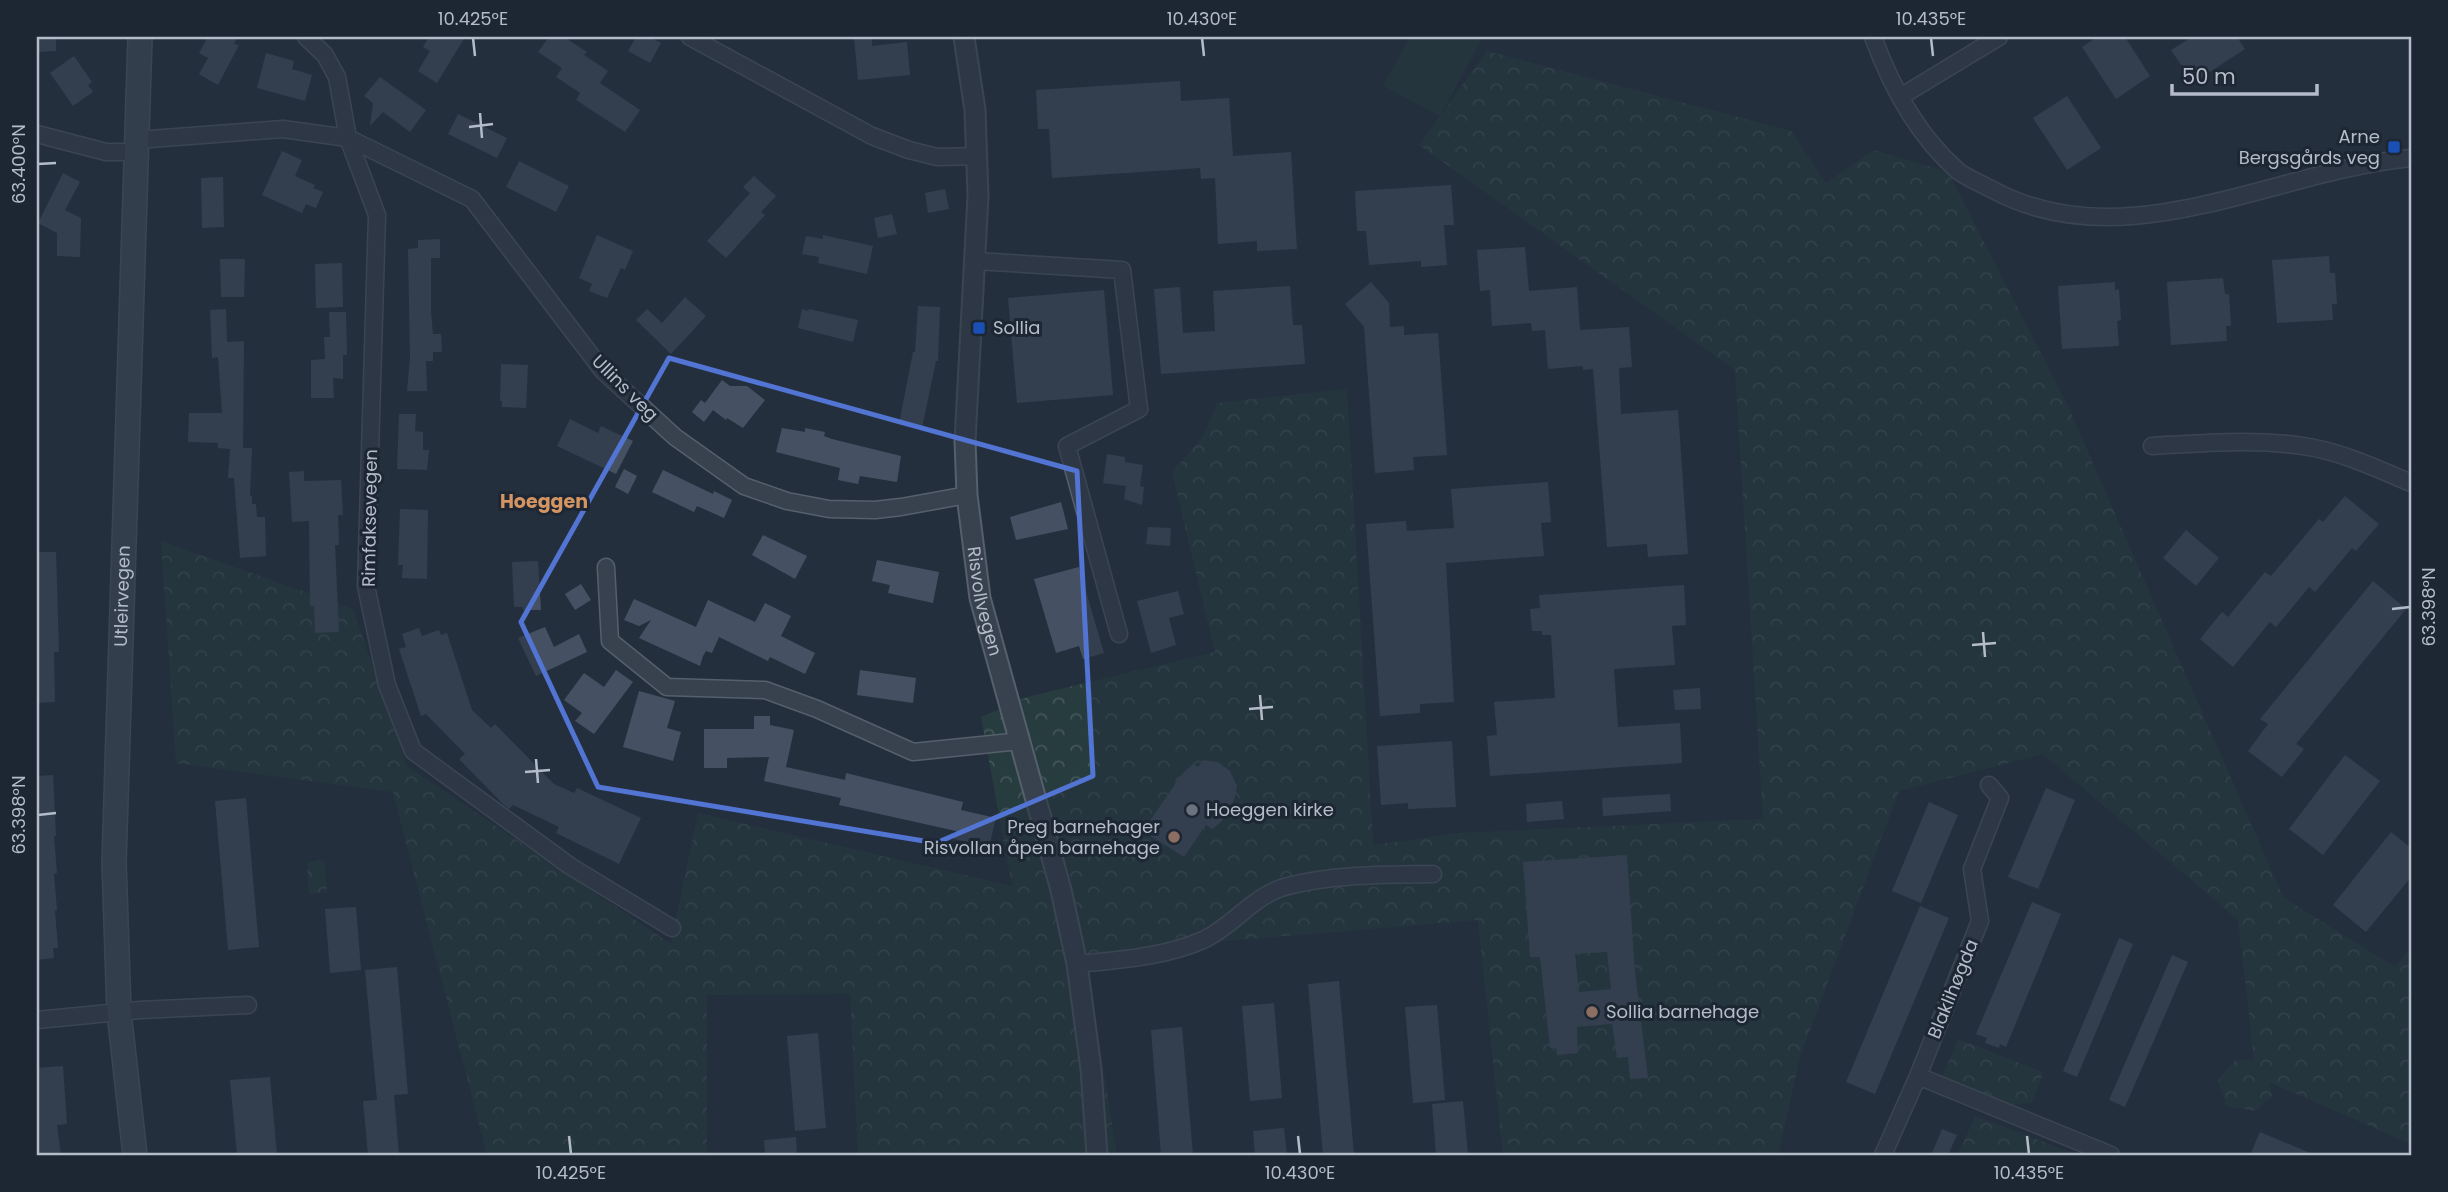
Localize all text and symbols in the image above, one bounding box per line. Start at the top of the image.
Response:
text: 10.425°E [438,6,508,31]
text: 10.430°E [1167,6,1237,31]
text: 10.435°E [1896,6,1966,31]
scale bar [2172,52,2317,96]
text: 50 m [2182,62,2236,91]
text: 63.400°N [6,124,31,204]
place label: Arne Bergsgårds veg [2239,124,2380,170]
marker: Arne Bergsgårds veg [2386,139,2402,155]
place label: Sollia [993,315,1041,340]
marker: Sollia [971,320,987,336]
street label: Ullins veg [587,349,664,426]
street label: Rimfaksevegen [356,449,383,587]
district label: Hoeggen [500,488,588,515]
street label: Utleirvegen [108,545,136,647]
street label: Risvollvegen [962,545,1008,659]
text: 63.398°N [2416,567,2441,647]
text: 63.398°N [6,775,31,855]
place label: Hoeggen kirke [1206,797,1334,822]
marker: Hoeggen kirke [1184,802,1200,818]
place label: Preg barnehager Risvollan åpen barnehage [924,814,1160,860]
marker: Preg barnehager Risvollan åpen barnehage [1166,829,1182,845]
street label: Blaklihøgda [1921,935,1984,1042]
place label: Sollia barnehage [1606,999,1759,1024]
marker: Sollia barnehage [1584,1004,1600,1020]
text: 10.425°E [536,1160,606,1185]
text: 10.430°E [1265,1160,1335,1185]
text: 10.435°E [1994,1160,2064,1185]

